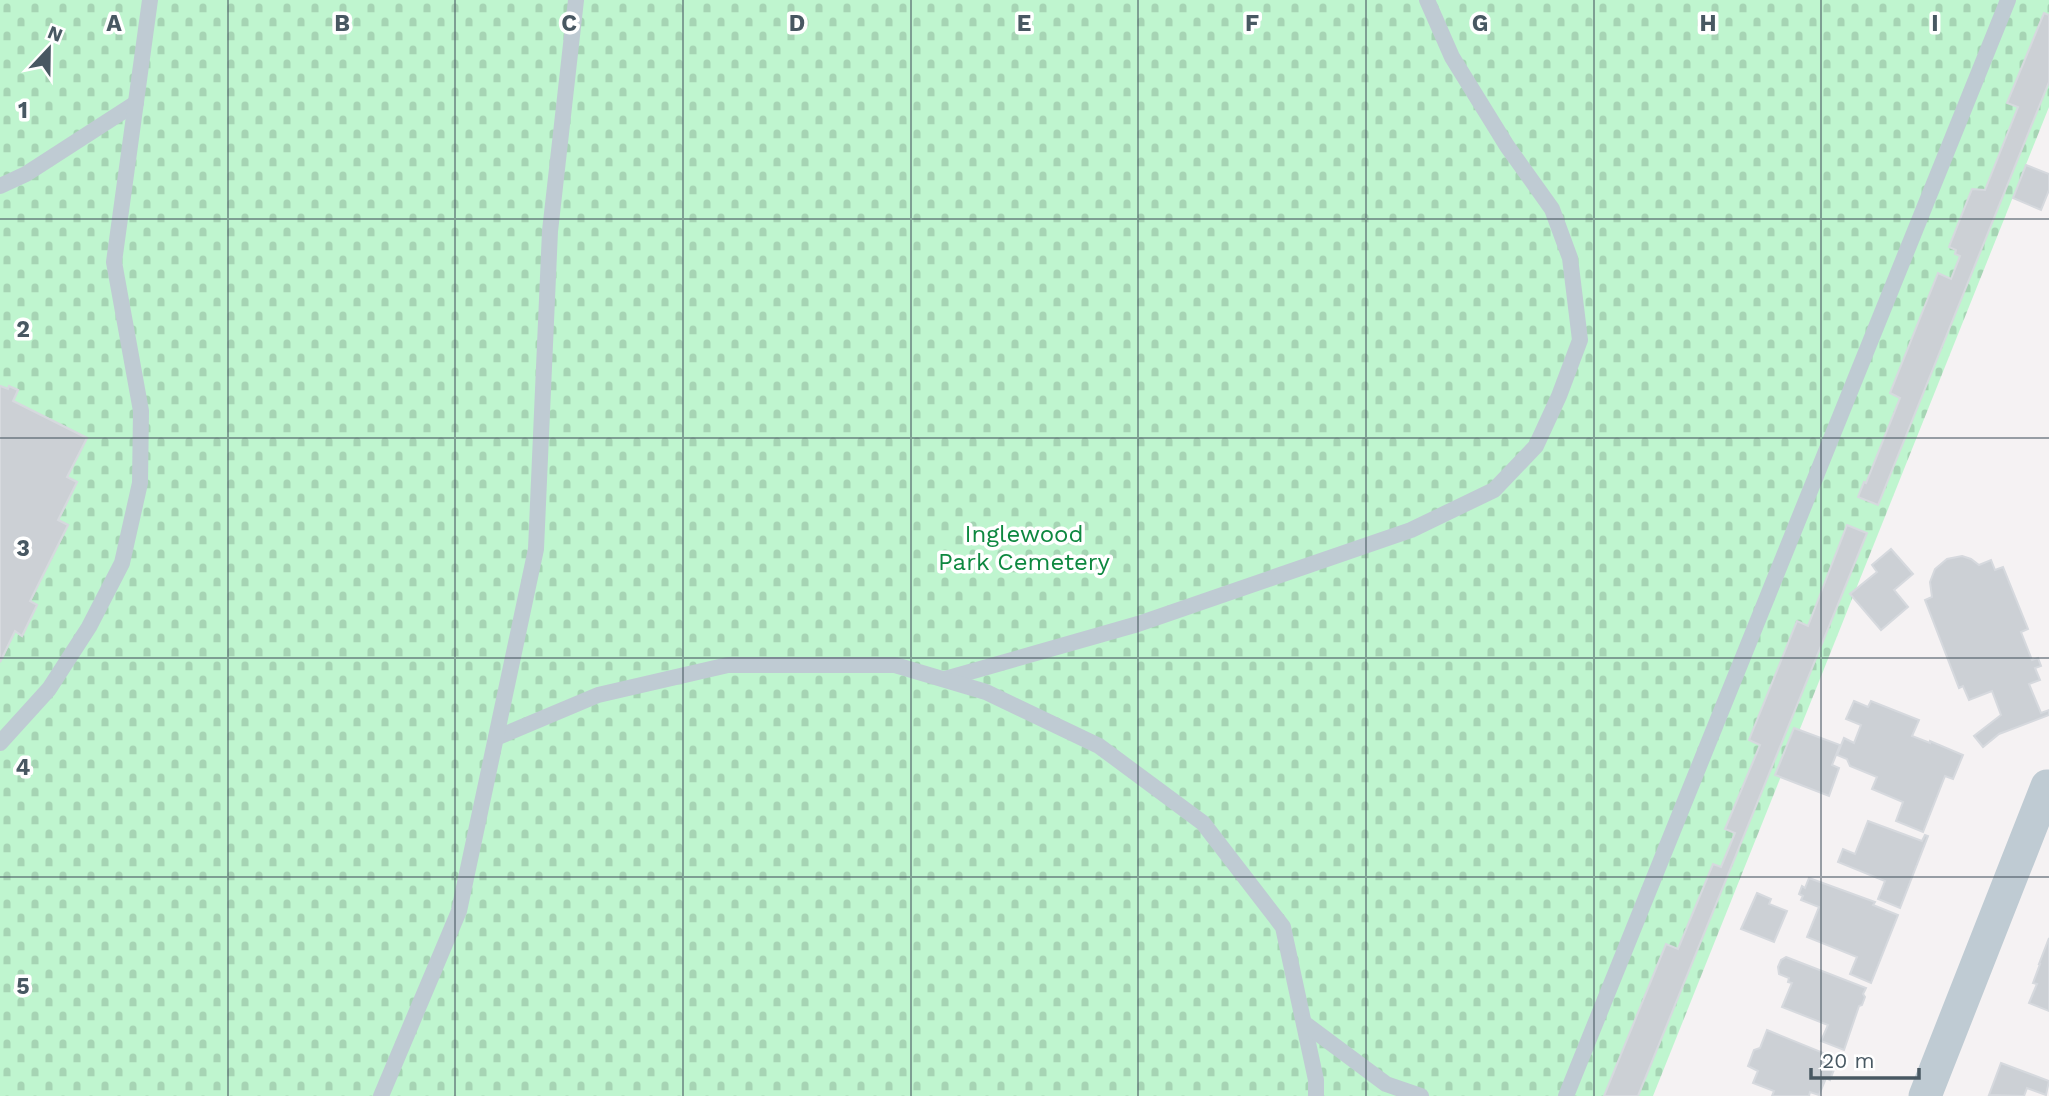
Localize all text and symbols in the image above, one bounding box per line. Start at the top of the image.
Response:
text: A [106,10,122,37]
text: B [334,10,350,37]
text: C [561,10,577,37]
text: D [789,10,805,37]
text: E [1017,10,1031,37]
text: F [1245,10,1259,37]
text: G [1472,10,1488,37]
text: H [1699,10,1717,37]
text: I [1931,10,1939,37]
north arrow [14,14,84,84]
text: N [44,20,66,47]
text: 1 [18,97,28,124]
text: 2 [16,316,30,343]
park label: Inglewood Park Cemetery [938,520,1111,576]
text: 3 [16,535,30,562]
text: 4 [16,754,31,781]
text: 5 [16,973,30,1000]
scale bar [1811,1036,1920,1080]
text: 20 m [1822,1048,1874,1073]

